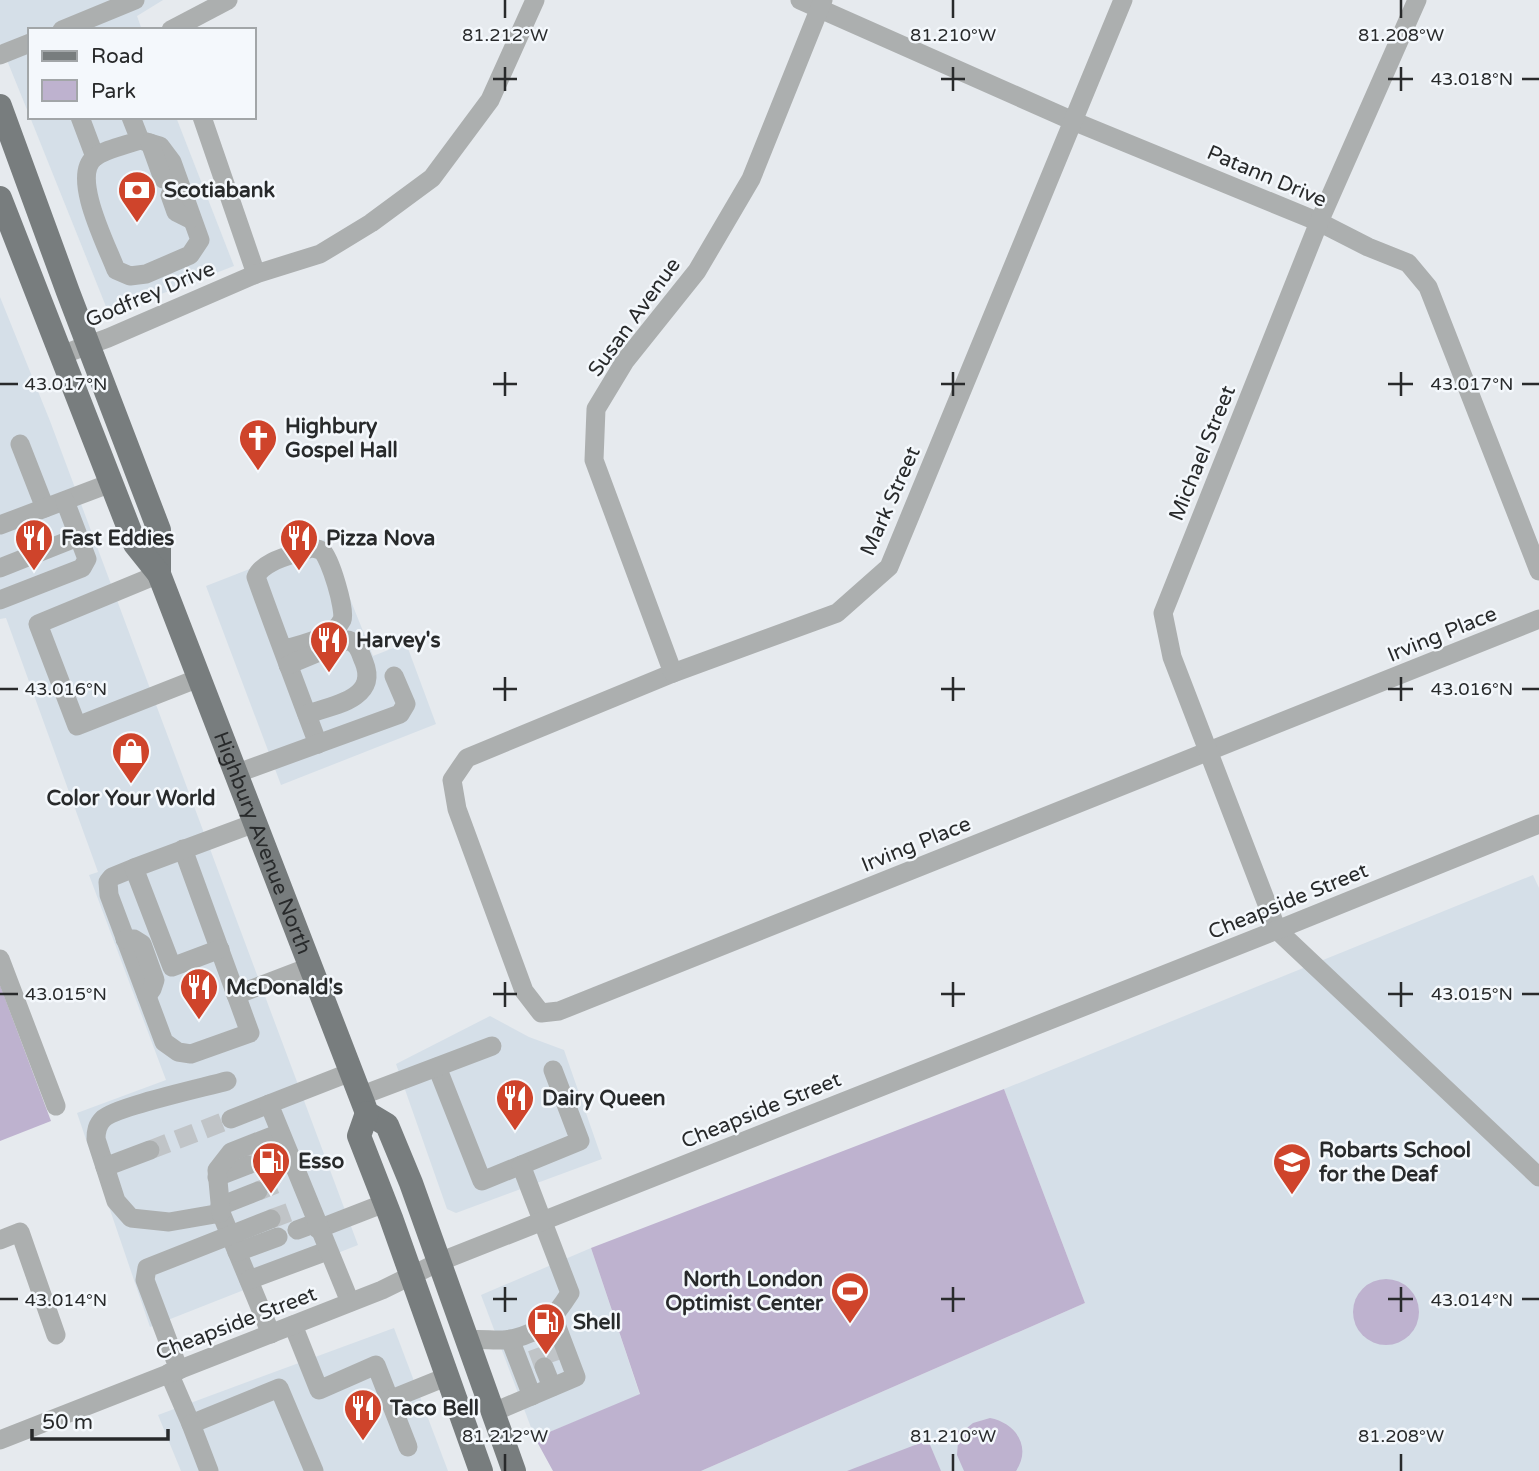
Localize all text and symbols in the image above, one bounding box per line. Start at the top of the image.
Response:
text: 81.212°W [462,24,548,46]
text: 81.210°W [910,24,996,46]
text: 81.208°W [1358,24,1444,46]
legend [28,28,256,119]
text: Road [91,44,144,69]
text: 43.018°N [1431,68,1513,90]
text: Park [91,79,136,104]
street label: Patann Drive [1203,140,1331,213]
bank icon: Scotiabank [116,169,158,224]
place label: Scotiabank [164,178,276,203]
street label: Susan Avenue [583,253,686,382]
street label: Godfrey Drive [82,256,219,333]
text: 43.017°N [25,373,107,395]
text: 43.017°N [1431,373,1513,395]
street label: Michael Street [1164,382,1241,524]
place label: Highbury Gospel Hall [285,414,398,463]
church icon: Highbury Gospel Hall [237,417,279,472]
street label: Mark Street [855,443,926,560]
restaurant icon: Fast Eddies [13,517,55,572]
restaurant icon: Pizza Nova [278,517,320,572]
place label: Fast Eddies [61,526,174,551]
place label: Pizza Nova [326,526,435,551]
street label: Irving Place [1384,601,1501,668]
restaurant icon: Harvey's [308,619,350,674]
place label: Harvey's [356,628,440,653]
text: 43.016°N [25,678,107,700]
text: 43.016°N [1431,678,1513,700]
street label: Highbury Avenue North [208,728,317,958]
shop icon: Color Your World [110,730,152,785]
place label: Color Your World [46,786,216,811]
street label: Irving Place [858,811,975,878]
street label: Cheapside Street [1205,858,1372,945]
restaurant icon: McDonald's [178,966,220,1021]
place label: McDonald's [226,975,343,1000]
text: 43.015°N [25,983,107,1005]
text: 43.015°N [1431,983,1513,1005]
street label: Cheapside Street [678,1067,845,1154]
restaurant icon: Dairy Queen [494,1077,536,1132]
place label: Dairy Queen [542,1086,666,1111]
place label: Robarts School for the Deaf [1319,1138,1471,1187]
fuel station icon: Esso [250,1140,292,1195]
school or university icon: Robarts School for the Deaf [1271,1141,1313,1196]
place label: Esso [298,1149,344,1174]
place label: North London Optimist Center [665,1267,824,1316]
sports icon: North London Optimist Center [829,1270,871,1325]
street label: Cheapside Street [152,1281,320,1366]
text: 43.014°N [25,1289,107,1311]
text: 43.014°N [1431,1289,1513,1311]
fuel station icon: Shell [525,1301,567,1356]
place label: Shell [573,1310,621,1335]
restaurant icon: Taco Bell [342,1387,384,1442]
place label: Taco Bell [389,1396,479,1421]
scale bar [32,1398,168,1442]
text: 50 m [42,1410,93,1435]
text: 81.212°W [462,1425,548,1447]
text: 81.210°W [910,1425,996,1447]
text: 81.208°W [1358,1425,1444,1447]

